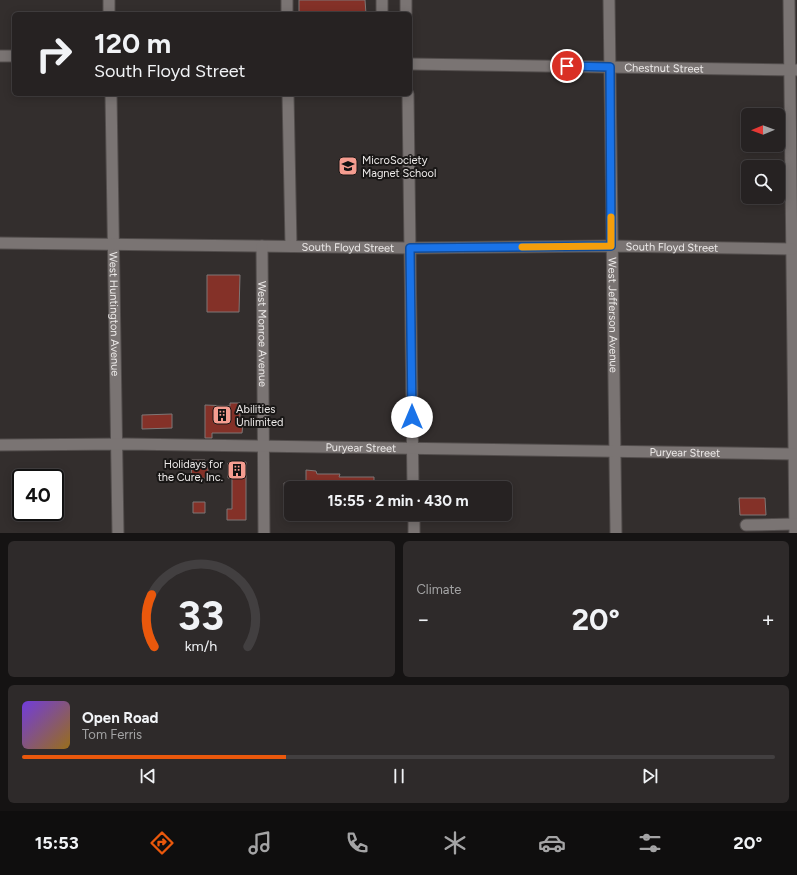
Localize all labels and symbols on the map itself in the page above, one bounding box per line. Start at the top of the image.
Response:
pin [550,49,584,83]
street label: Chestnut Street [624,61,704,76]
north arrow [741,108,785,152]
place label: MicroSociety Magnet School [362,154,436,180]
school or university icon: MicroSociety Magnet School [337,155,359,177]
street label: South Floyd Street [626,240,718,255]
street label: South Floyd Street [302,241,394,255]
street label: West Huntington Avenue [107,252,122,376]
street label: West Jefferson Avenue [605,257,620,373]
street label: West Monroe Avenue [255,281,269,387]
position arrow [391,396,433,438]
place label: Abilities Unlimited [236,403,283,429]
building icon: Abilities Unlimited [211,404,233,426]
street label: Puryear Street [325,441,396,455]
street label: Puryear Street [649,446,720,460]
place label: Holidays for the Cure, Inc. [158,458,223,484]
building icon: Holidays for the Cure, Inc. [226,459,248,481]
speed limit sign: 40 [12,469,64,521]

